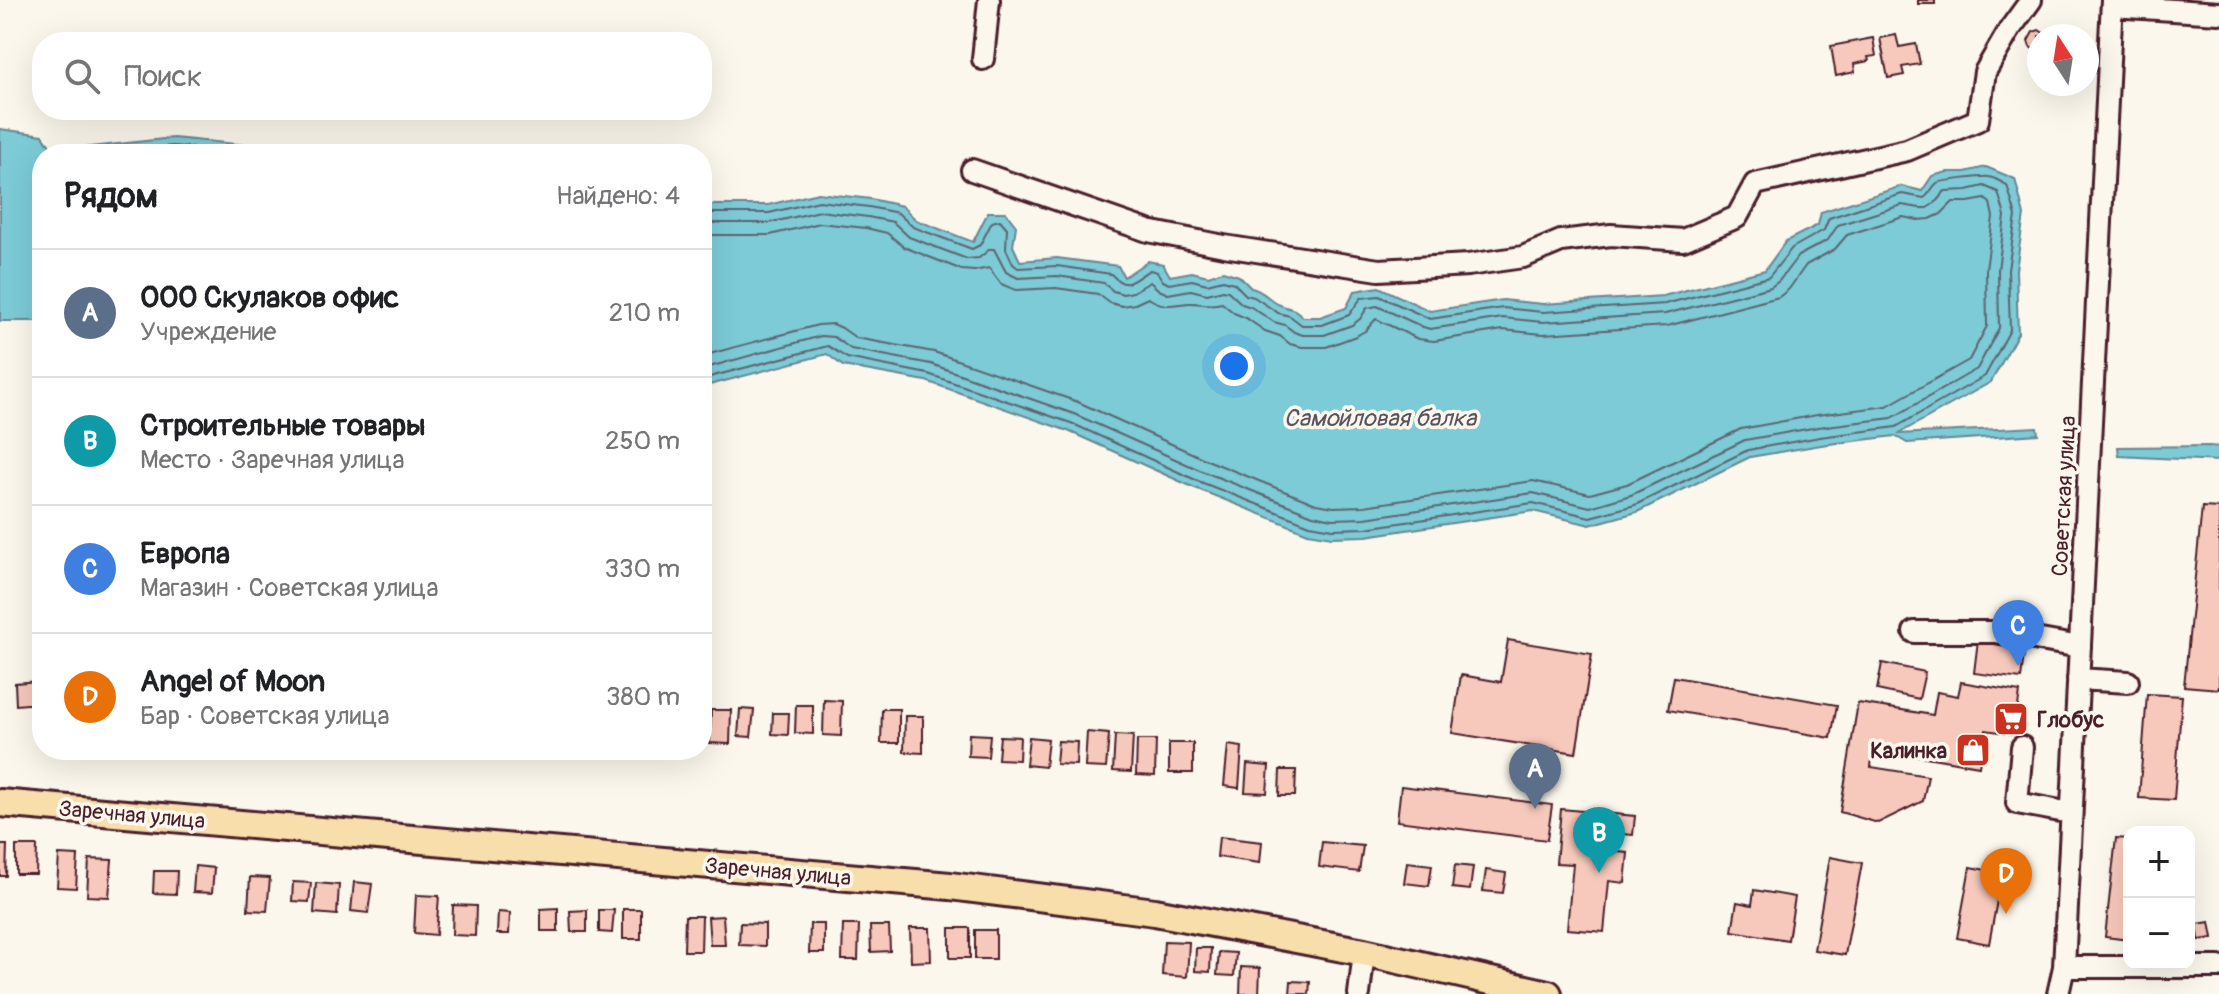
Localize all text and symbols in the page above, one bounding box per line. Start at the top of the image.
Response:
north arrow [2027,24,2099,96]
search box [32,32,712,120]
icon: search [60,54,104,98]
text: Поиск [124,58,202,95]
text: Рядом [64,175,158,218]
text: Найдено: 4 [556,180,680,212]
text: ООО Скулаков офис [140,279,399,316]
text: A [82,297,98,329]
text: 210 m [609,297,680,329]
text: Учреждение [140,316,276,348]
your location [1214,346,1254,386]
water label: Самойловая балка [1284,404,1478,433]
text: Строительные товары [140,407,425,444]
street label: Советская улица [2046,415,2082,577]
text: B [83,425,97,457]
text: 250 m [605,425,680,457]
text: Место · Заречная улица [140,444,404,476]
text: Европа [140,535,230,572]
text: C [82,553,98,585]
text: 330 m [604,553,680,585]
text: Магазин · Советская улица [140,572,438,604]
pin: C [1992,600,2044,666]
text: Angel of Moon [140,663,325,700]
text: D [82,681,98,713]
text: 380 m [606,681,680,713]
text: Бар · Советская улица [140,700,390,732]
supermarket icon: Глобус [1992,700,2030,738]
place label: Глобус [2037,706,2104,734]
shop icon: Калинка [1954,731,1992,769]
place label: Калинка [1870,737,1947,765]
pin: A [1509,743,1561,809]
street label: Заречная улица [58,795,206,835]
pin: B [1573,807,1625,873]
map controls [2123,826,2195,970]
button: + [2123,826,2195,898]
pin: D [1980,848,2032,914]
street label: Заречная улица [704,852,852,892]
button: − [2123,898,2195,970]

